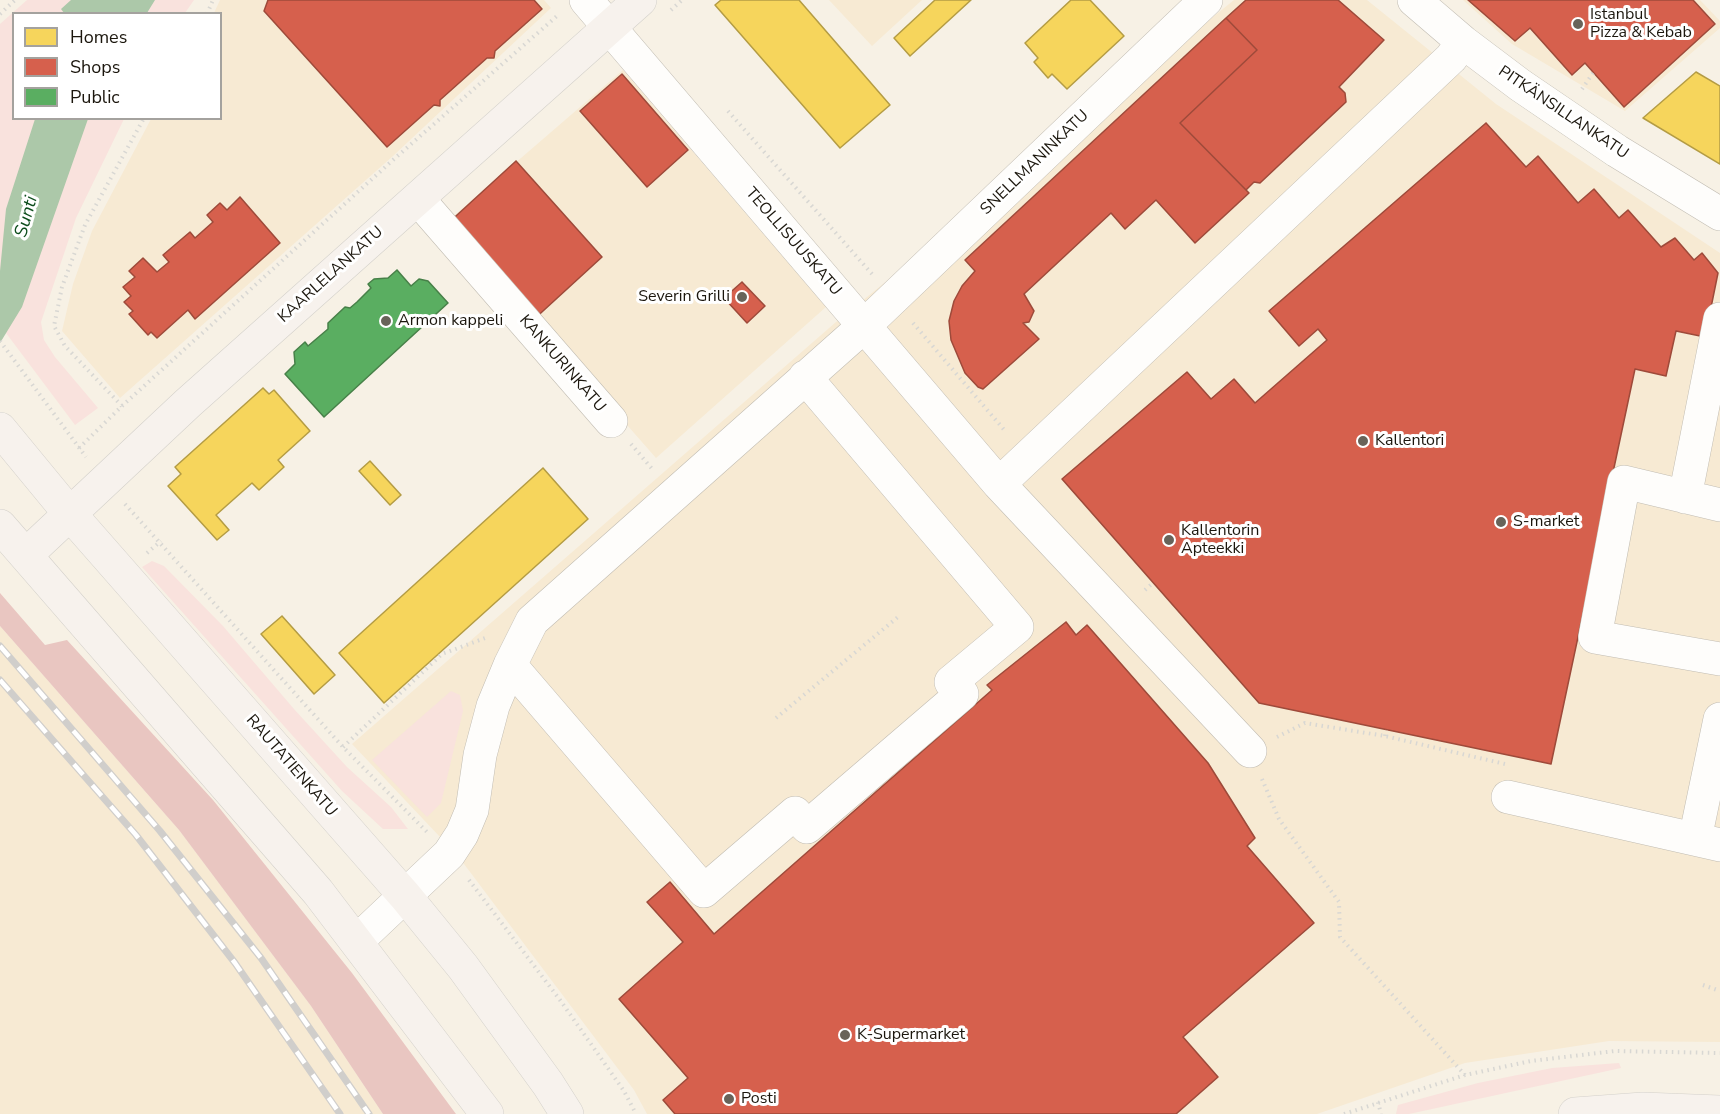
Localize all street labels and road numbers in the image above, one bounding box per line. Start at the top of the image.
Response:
street label: PITKÄNSILLANKATU [1494,62,1632,164]
street label: SNELLMANINKATU [977,107,1093,219]
street label: TEOLLISUUSKATU [741,184,845,300]
street label: KAARLELANKATU [275,223,387,327]
street label: KANKURINKATU [515,311,609,417]
street label: RAUTATIENKATU [242,711,340,821]

